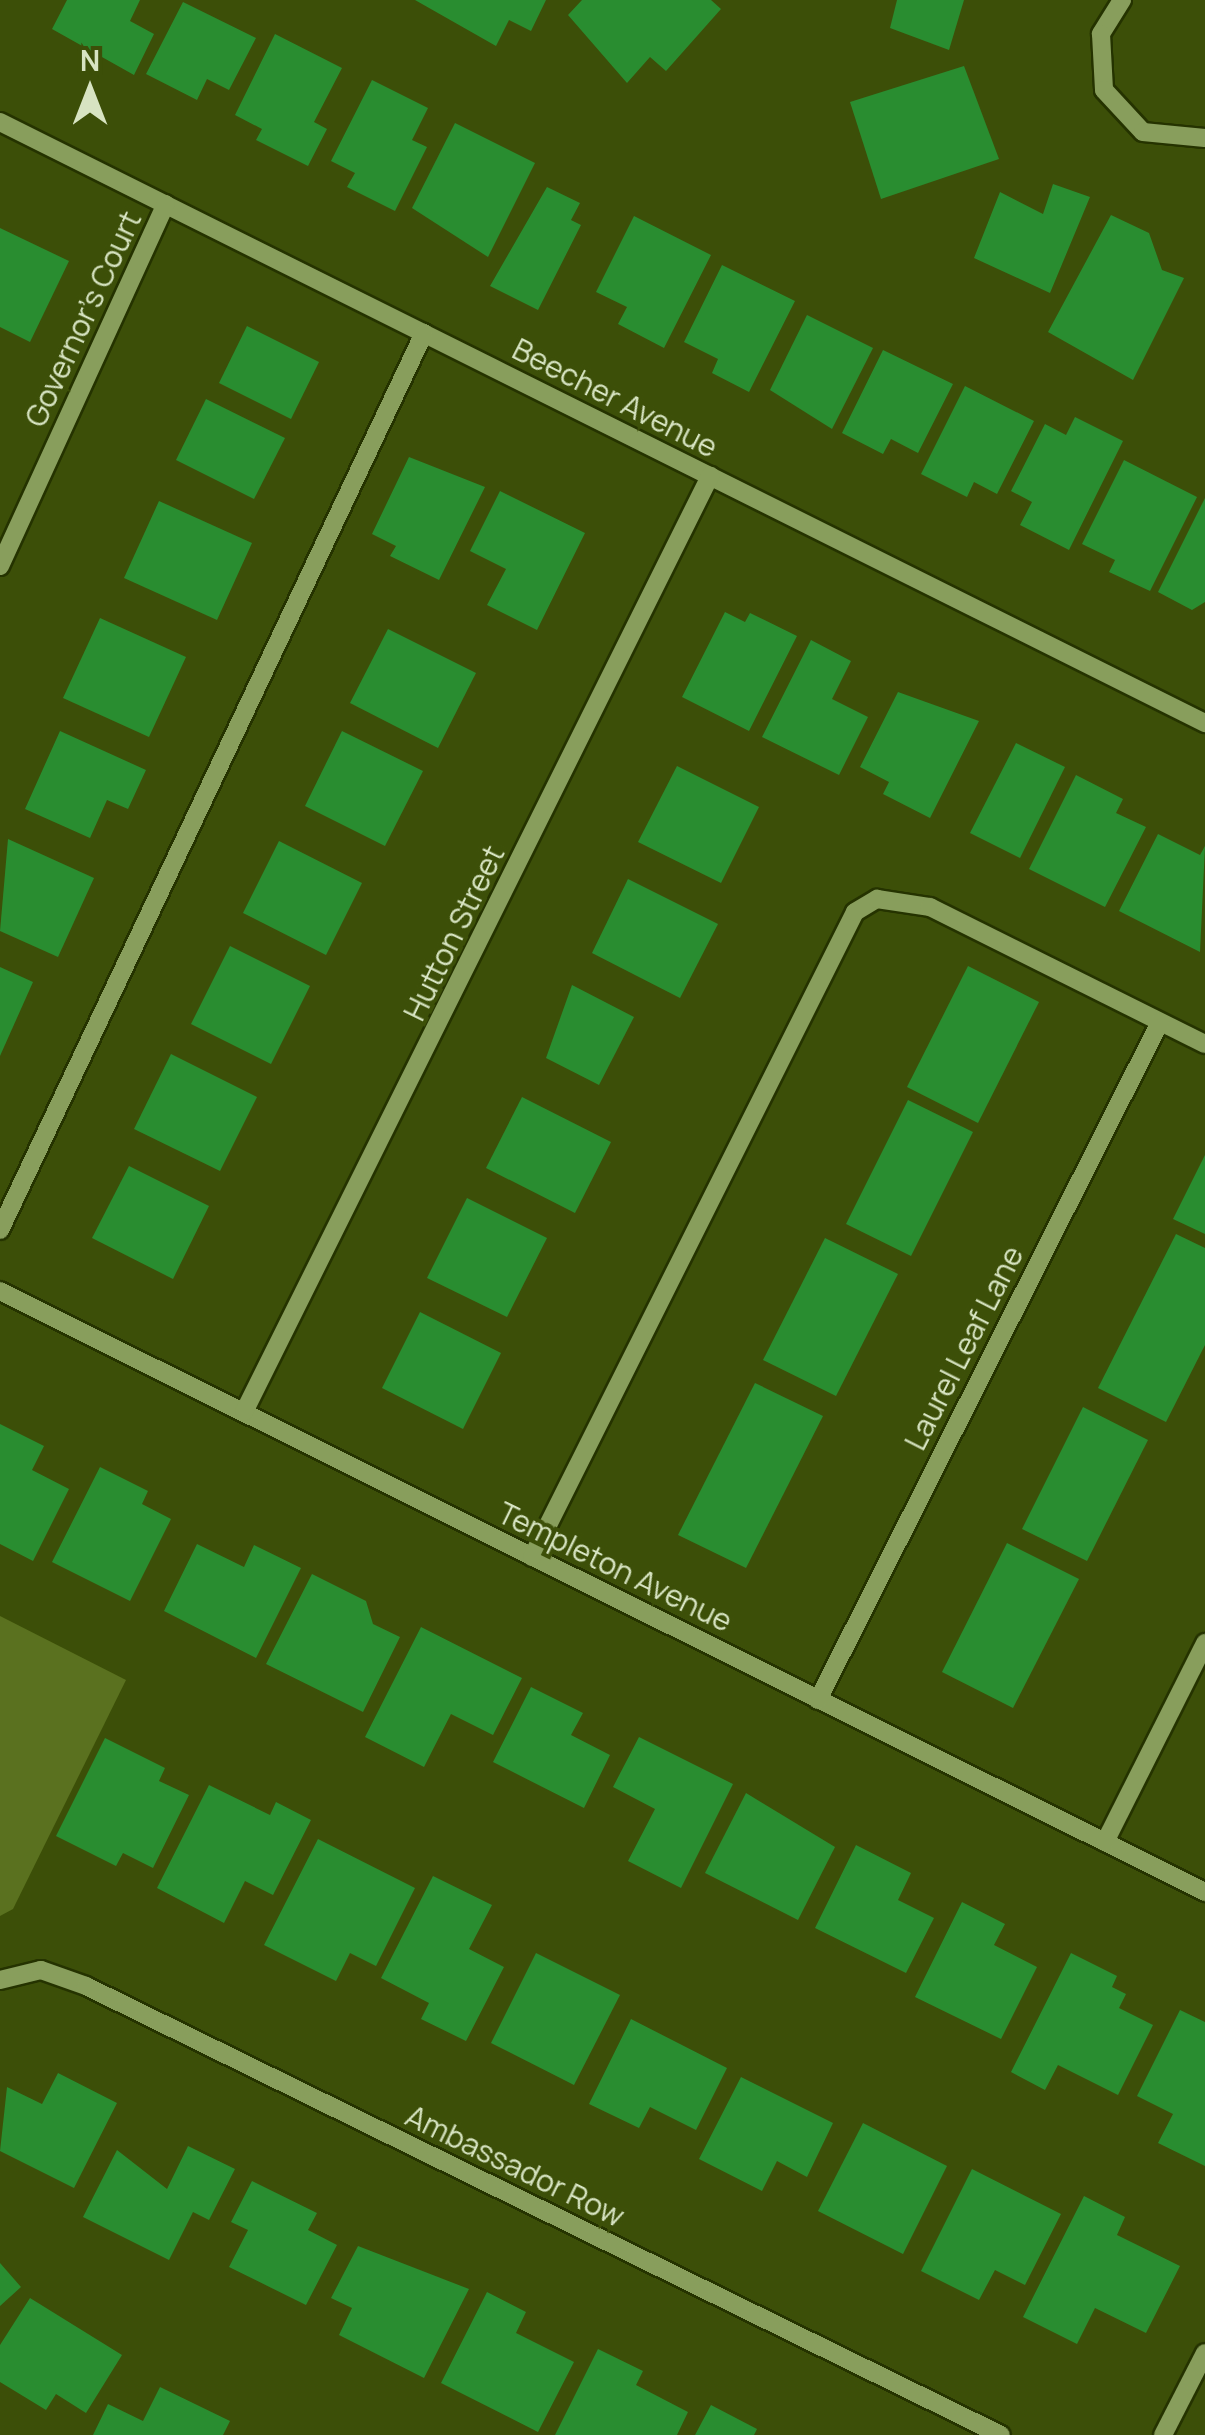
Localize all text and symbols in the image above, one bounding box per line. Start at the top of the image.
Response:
north arrow [40,40,140,140]
text: N [80,41,100,79]
street label: Governor's Court [17,206,149,432]
street label: Beecher Avenue [507,331,723,465]
street label: Hutton Street [396,840,512,1026]
street label: Laurel Leaf Lane [897,1240,1031,1456]
street label: Templeton Avenue [492,1495,738,1639]
street label: Ambassador Row [400,2098,630,2234]

